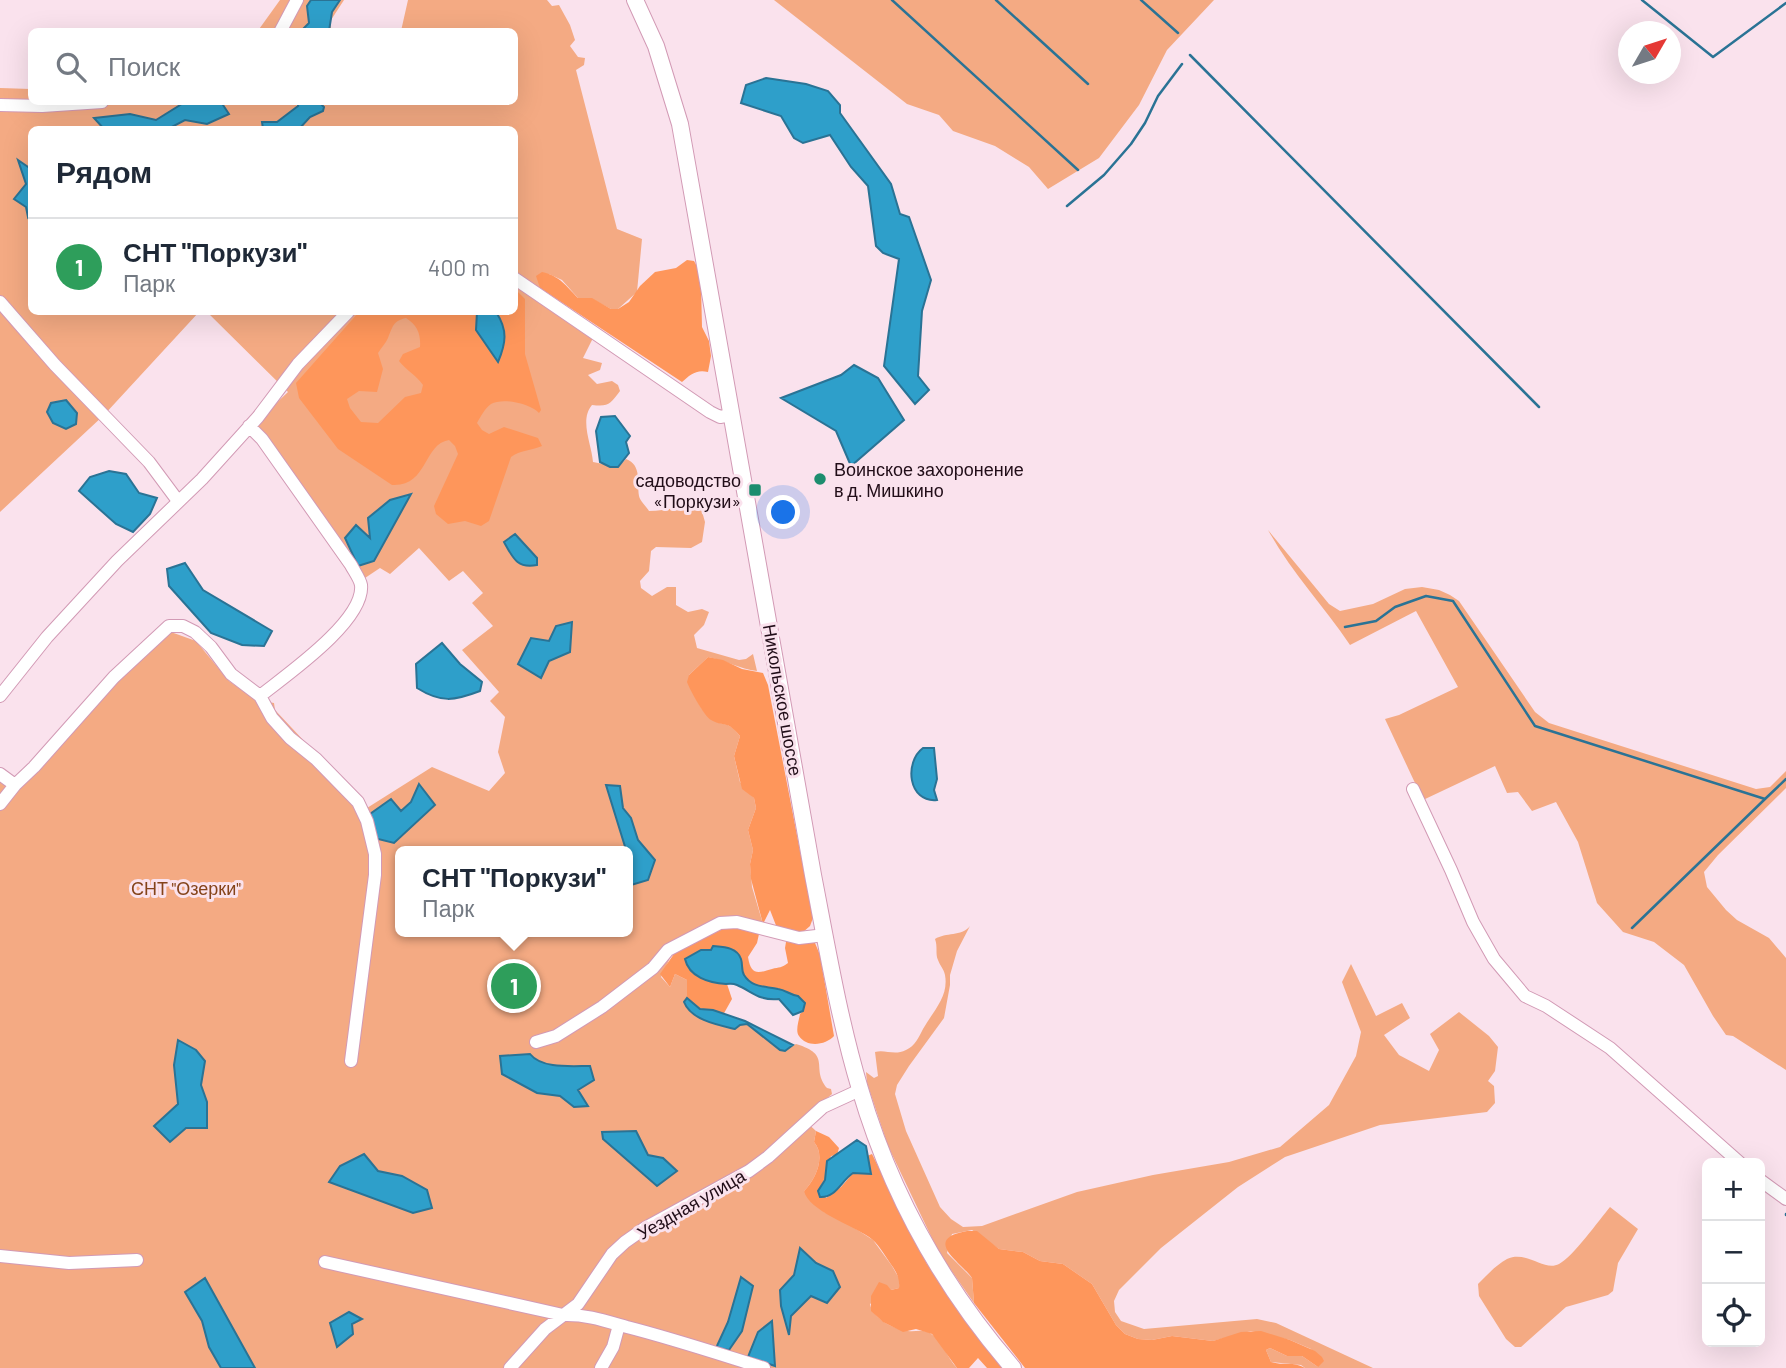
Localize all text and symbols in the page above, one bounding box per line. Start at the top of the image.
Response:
north arrow [1618,21,1681,84]
search box [28,28,518,105]
icon: search [52,48,90,86]
text: Поиск [108,50,180,81]
text: Рядом [56,153,152,189]
text: СНТ "Поркузи" [123,236,307,267]
text: 1 [75,253,83,281]
text: 400 m [428,253,490,281]
text: Парк [123,269,175,297]
place label: Воинское захоронение в д. Мишкино [834,458,1024,501]
place label: садоводство «Поркузи» [635,469,741,512]
marker: Воинское захоронение в д. Мишкино [812,471,828,487]
marker: садоводство «Поркузи» [747,482,763,498]
your location [766,495,800,529]
street label: Никольское шоссе [759,622,807,778]
popup [395,846,633,937]
text: СНТ "Поркузи" [422,861,606,892]
park label: СНТ "Озерки" [131,877,241,899]
text: Парк [422,894,474,922]
pin: 1 [491,960,537,1012]
map controls [1702,1158,1765,1347]
button: + [1702,1158,1765,1221]
street label: Уездная улица [633,1164,750,1244]
button: − [1702,1221,1765,1284]
button: locate [1702,1284,1765,1347]

